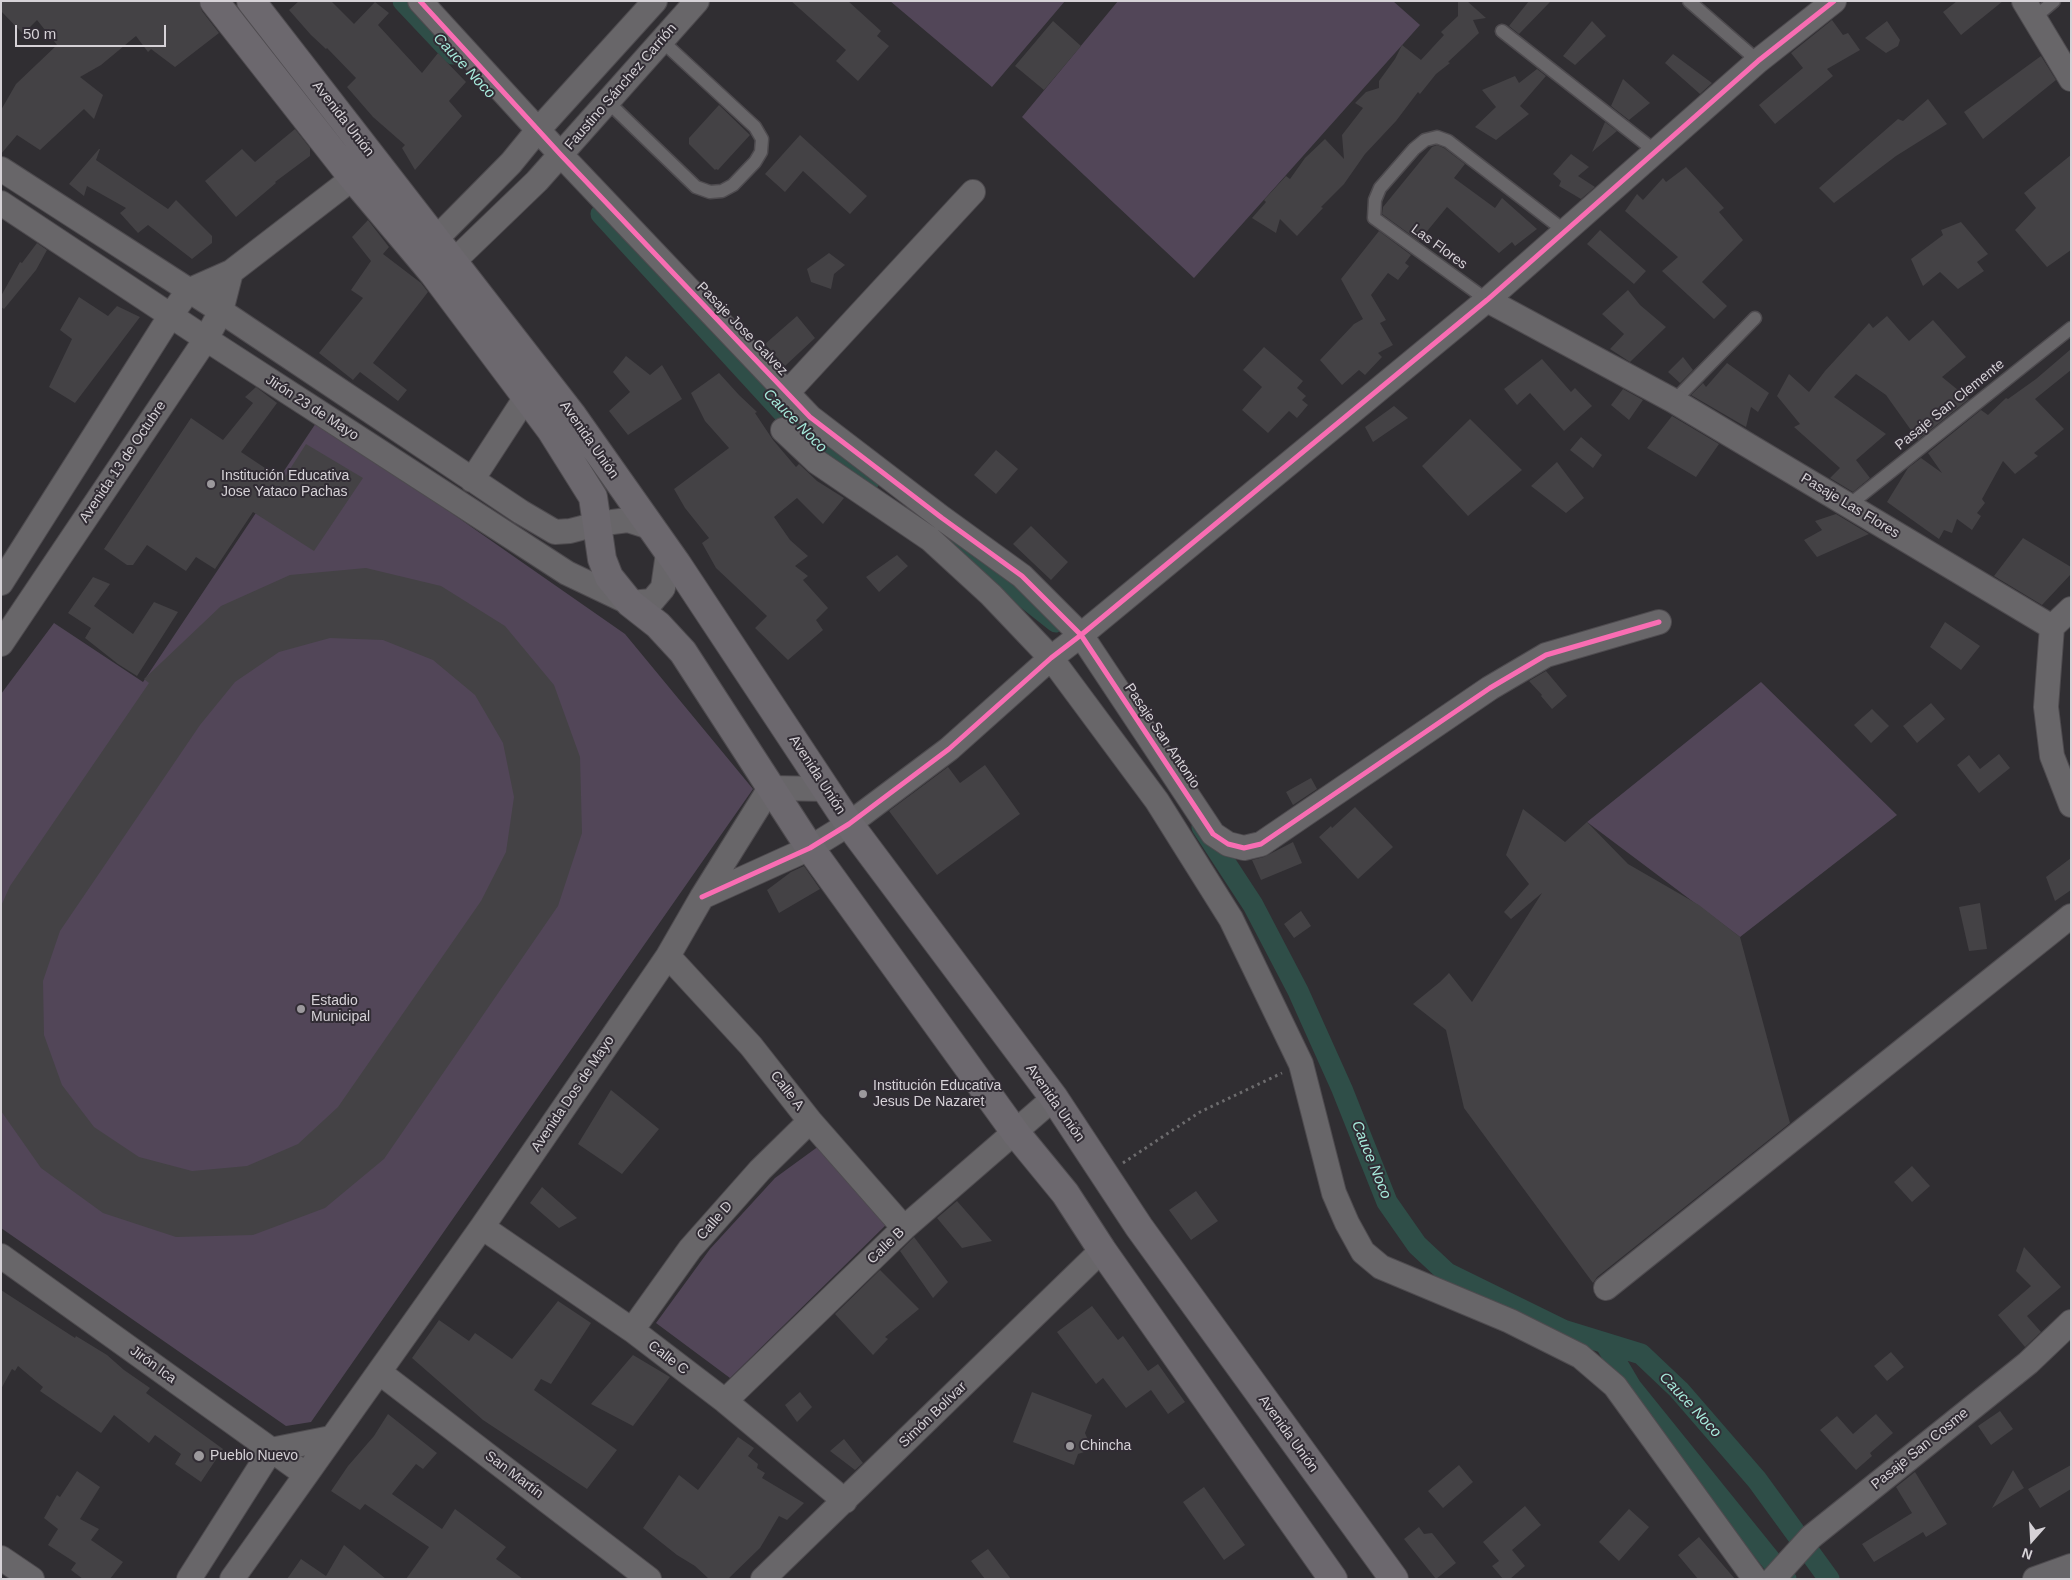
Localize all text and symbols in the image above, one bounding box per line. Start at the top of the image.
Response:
scale bar [18,15,169,47]
street label: Faustino Sánchez Carrión [562,20,680,154]
text: 50 m [23,25,56,42]
water label: Cauce Noco [429,30,499,102]
street label: Avenida Unión [308,78,378,160]
street label: Las Flores [1408,221,1470,273]
street label: Pasaje Jose Galvez [693,279,791,379]
street label: Pasaje San Clemente [1892,356,2008,454]
street label: Jirón 23 de Mayo [262,372,362,444]
water label: Cauce Noco [759,385,831,457]
street label: Avenida 13 de Octubre [76,398,170,526]
street label: Avenida Unión [556,398,622,482]
place label: Institución Educativa Jose Yataco Pachas [221,468,349,501]
street label: Pasaje Las Flores [1798,470,1902,542]
marker: Institución Educativa Jose Yataco Pachas [205,478,217,490]
street label: Pasaje San Antonio [1121,680,1203,792]
street label: Avenida Unión [785,732,849,818]
place label: Estadio Municipal [311,993,370,1026]
marker: Estadio Municipal [295,1003,307,1015]
street label: Avenida Dos de Mayo [528,1033,618,1155]
street label: Avenida Unión [1022,1061,1088,1145]
street label: Calle A [766,1068,808,1114]
place label: Institución Educativa Jesus De Nazaret [873,1078,1001,1110]
marker: Institución Educativa Jesus De Nazaret [857,1088,869,1100]
water label: Cauce Noco [1347,1118,1395,1202]
street label: Calle D [694,1198,736,1244]
street label: Calle B [864,1224,908,1268]
street label: Calle C [645,1337,691,1379]
street label: Jirón Ica [127,1343,179,1387]
water label: Cauce Noco [1655,1369,1725,1441]
street label: Simón Bolívar [896,1379,970,1451]
street label: Avenida Unión [1255,1392,1321,1476]
street label: Pasaje San Cosme [1868,1405,1972,1493]
place label: Chincha [1080,1438,1131,1454]
marker: Chincha [1064,1440,1076,1452]
place label: Pueblo Nuevo [210,1448,298,1464]
street label: San Martín [482,1448,546,1502]
marker: Pueblo Nuevo [192,1449,206,1463]
north arrow [2007,1515,2057,1565]
text: N [2020,1545,2035,1563]

